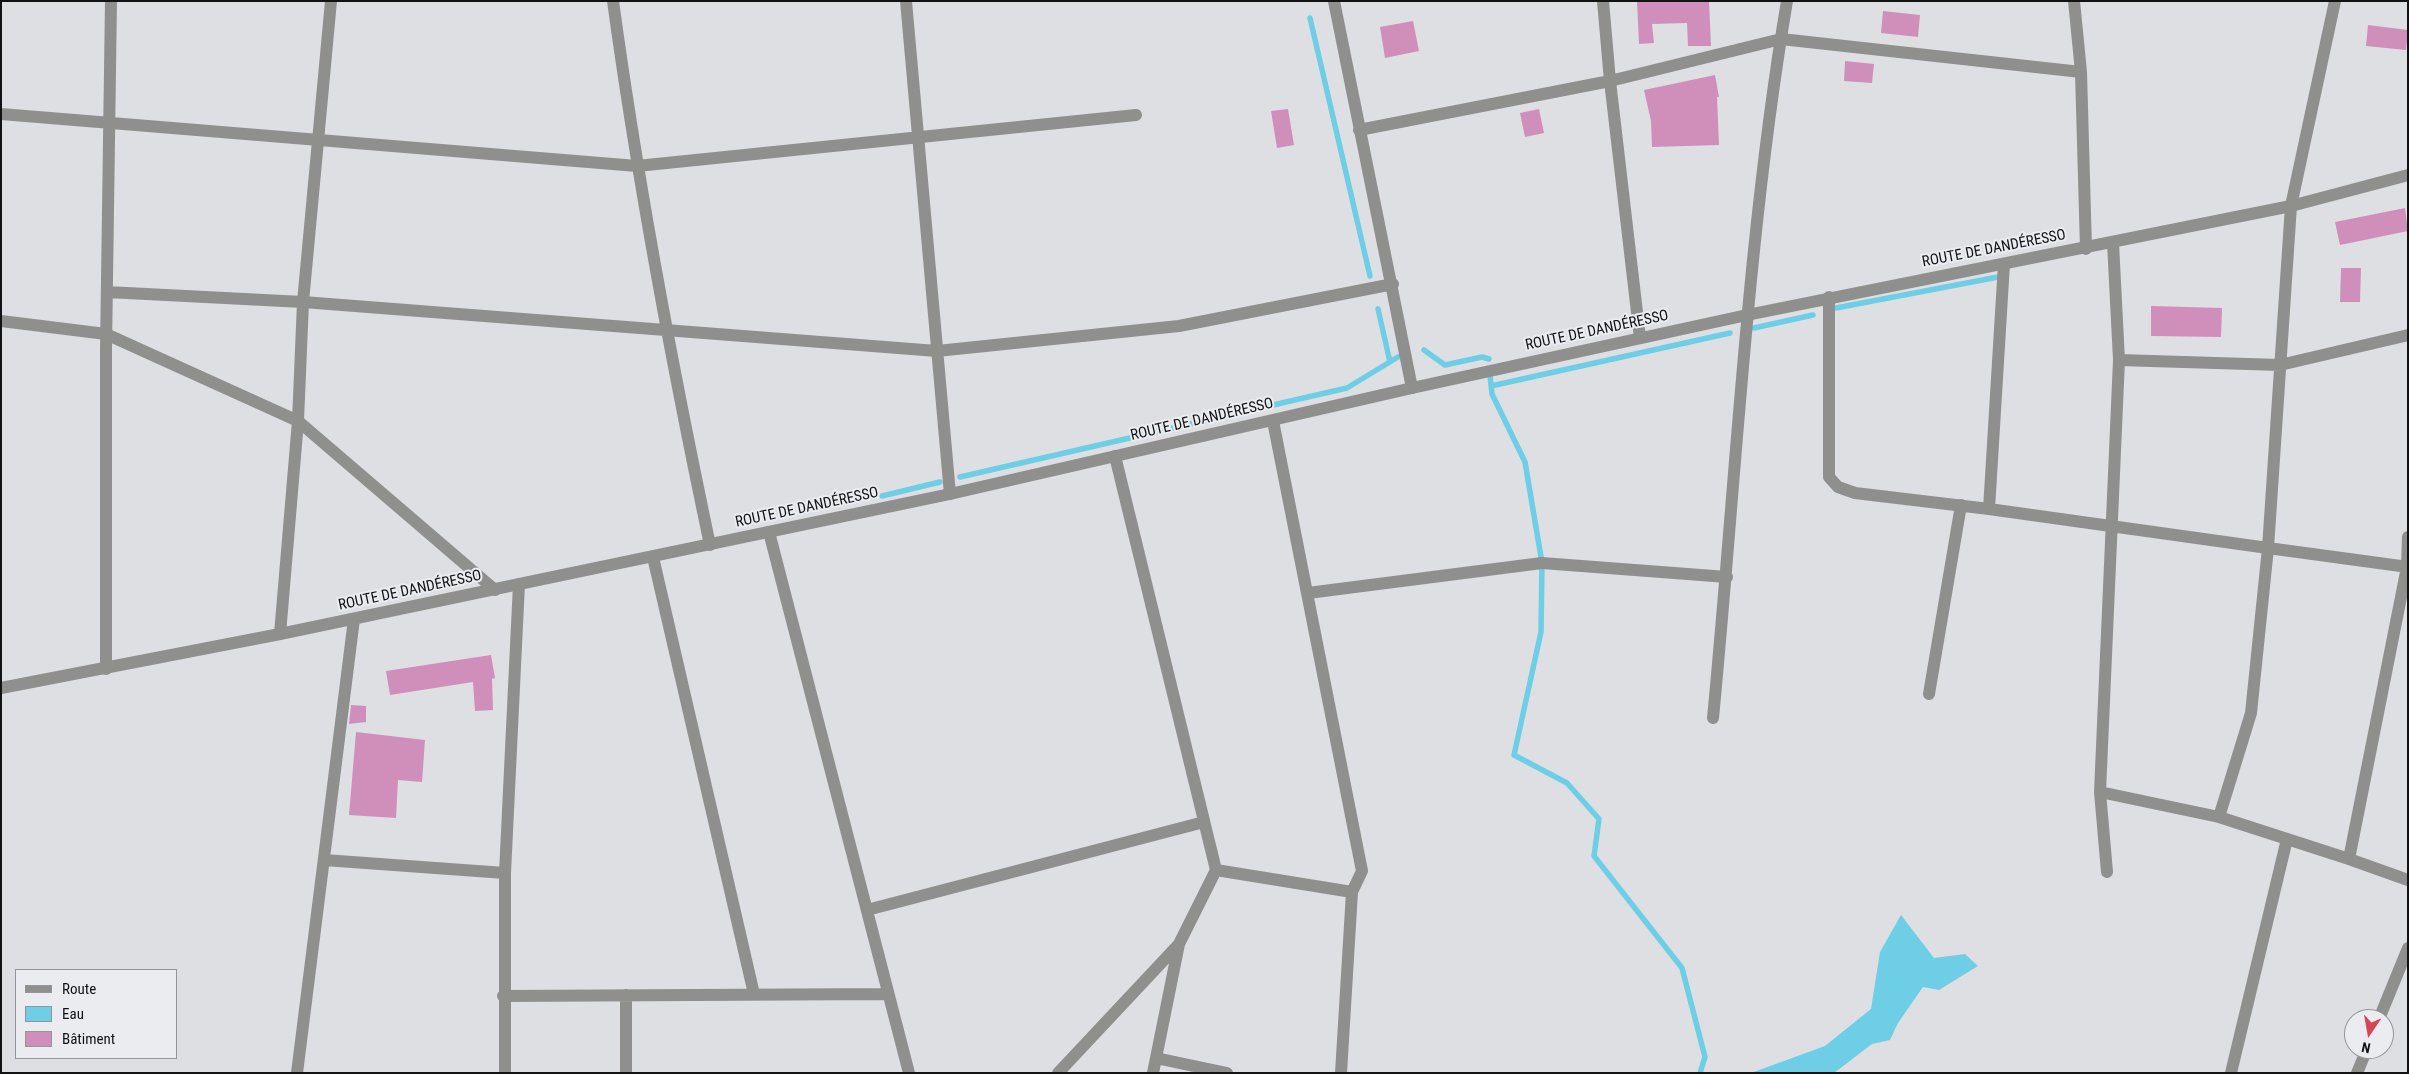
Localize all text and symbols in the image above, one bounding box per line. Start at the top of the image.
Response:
street label: ROUTE DE DANDÉRESSO [1921,226,2067,272]
street label: ROUTE DE DANDÉRESSO [1524,307,1670,355]
street label: ROUTE DE DANDÉRESSO [1129,395,1275,445]
street label: ROUTE DE DANDÉRESSO [734,484,880,532]
street label: ROUTE DE DANDÉRESSO [337,567,483,615]
legend [15,969,178,1059]
text: Route [62,980,96,998]
text: Eau [62,1005,84,1023]
north arrow [2344,1009,2394,1059]
text: Bâtiment [62,1030,115,1048]
text: N [2360,1039,2372,1056]

